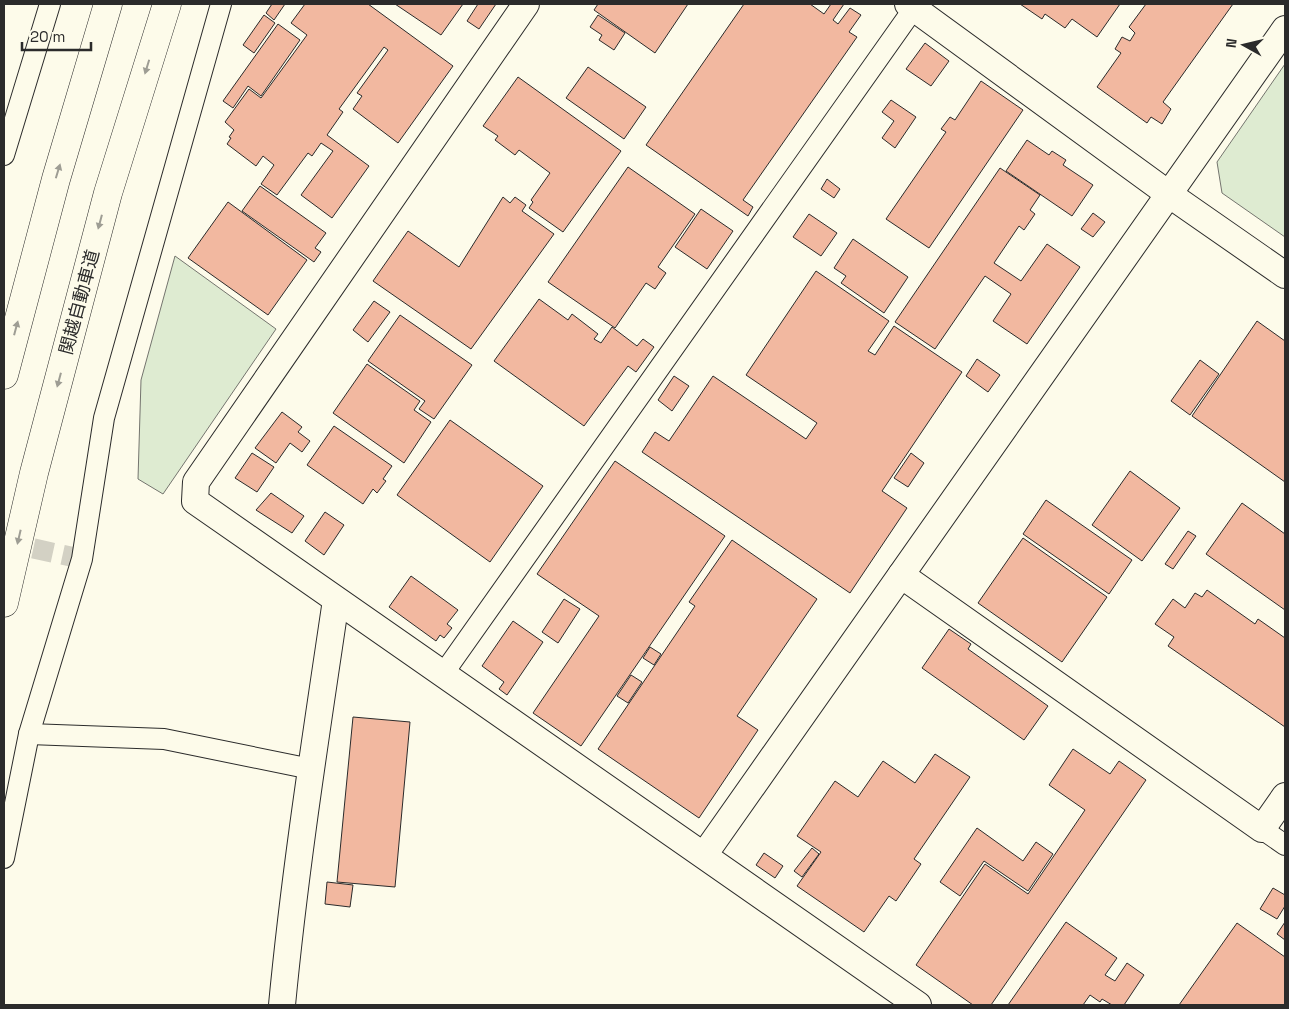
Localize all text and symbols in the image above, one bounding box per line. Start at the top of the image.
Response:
scale bar [22,20,91,52]
north arrow [1219,20,1269,70]
text: 20 m [30,27,65,46]
text: N [1222,37,1241,49]
one-way arrow [143,60,151,75]
one-way arrow [55,164,63,179]
one-way arrow [96,215,104,230]
street label: 関越自動車道 [54,247,104,357]
one-way arrow [13,321,21,336]
one-way arrow [55,372,63,387]
one-way arrow [15,530,23,545]

